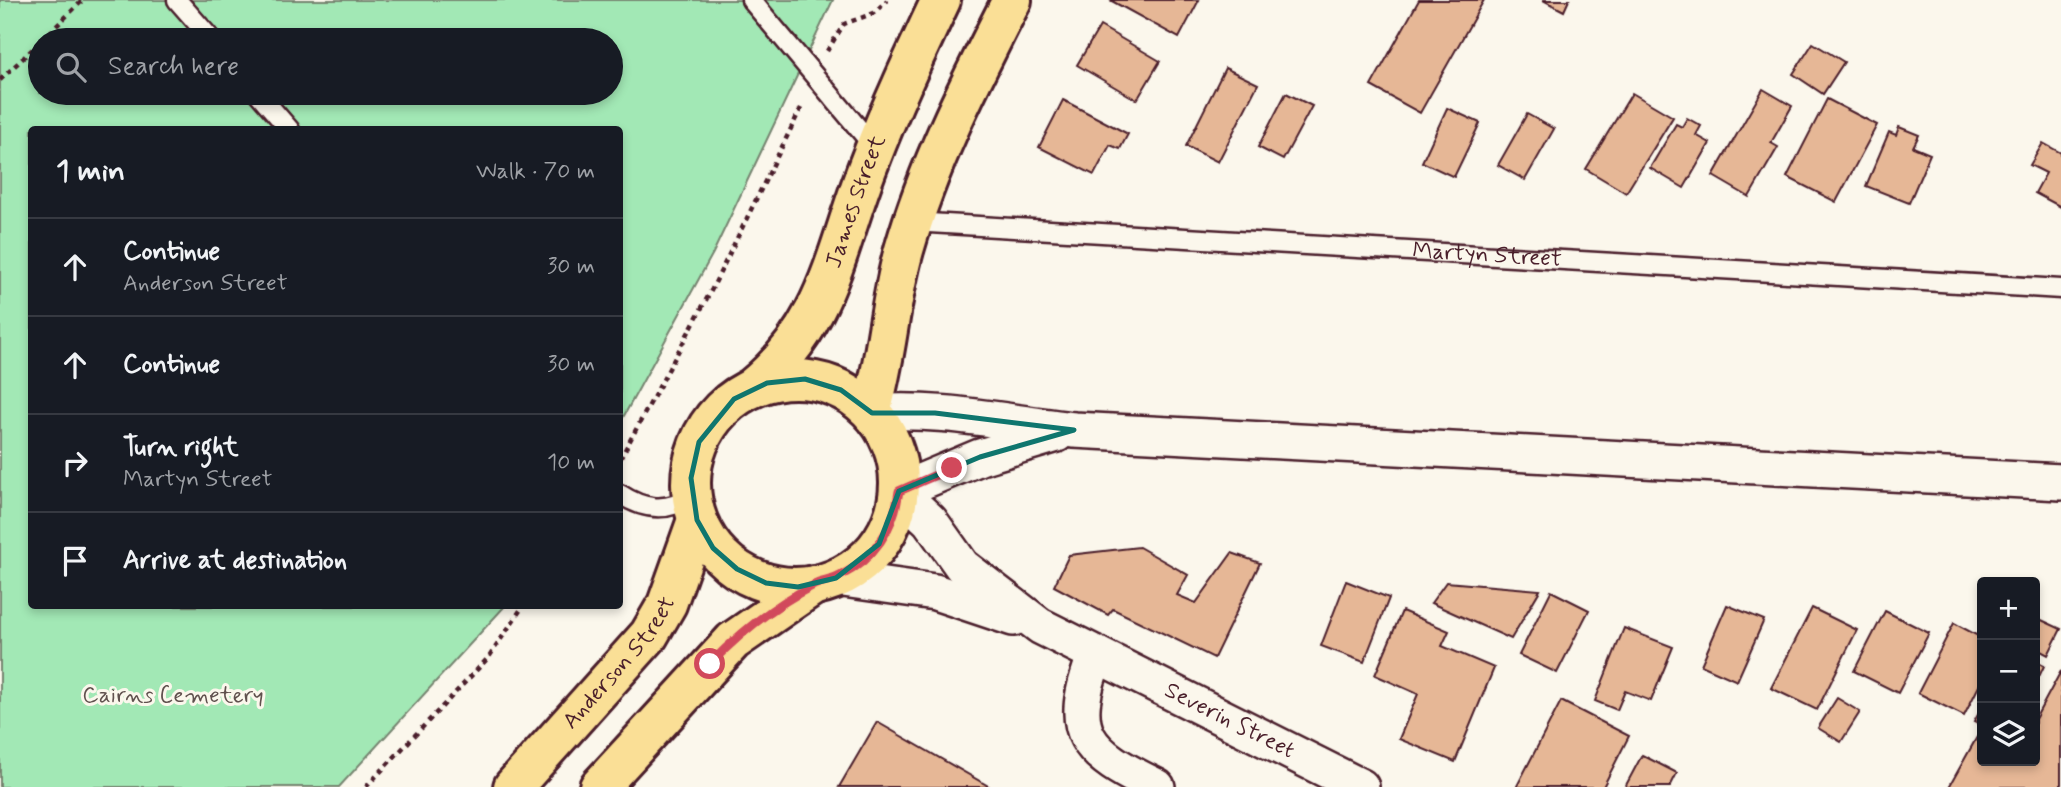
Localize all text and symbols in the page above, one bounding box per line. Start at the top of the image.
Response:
search box [28,28,623,105]
icon: search [52,48,90,86]
text: Search here [108,50,239,84]
street label: James Street [819,130,894,272]
text: 1 min [56,152,125,191]
text: Walk · 70 m [476,157,595,187]
text: Continue [123,235,220,269]
street label: Martyn Street [1412,236,1563,275]
icon: ahead [56,248,94,286]
text: 30 m [547,252,595,282]
text: Anderson Street [123,269,288,299]
icon: ahead [56,346,94,384]
text: Continue [123,348,220,382]
text: 30 m [547,350,595,380]
text: Turn right [123,431,239,465]
icon: right [56,444,94,482]
text: 10 m [547,448,595,478]
route end [936,452,967,483]
text: Martyn Street [123,465,272,495]
icon: arrive [56,542,94,580]
text: Arrive at destination [123,544,347,578]
map controls [1977,577,2040,766]
button: + [1977,577,2040,640]
street label: Anderson Street [556,593,683,736]
button: − [1977,640,2040,703]
route start [694,648,725,679]
street label: Severin Street [1159,676,1300,766]
park label: Cairns Cemetery [82,681,264,711]
button: layers [1977,703,2040,766]

